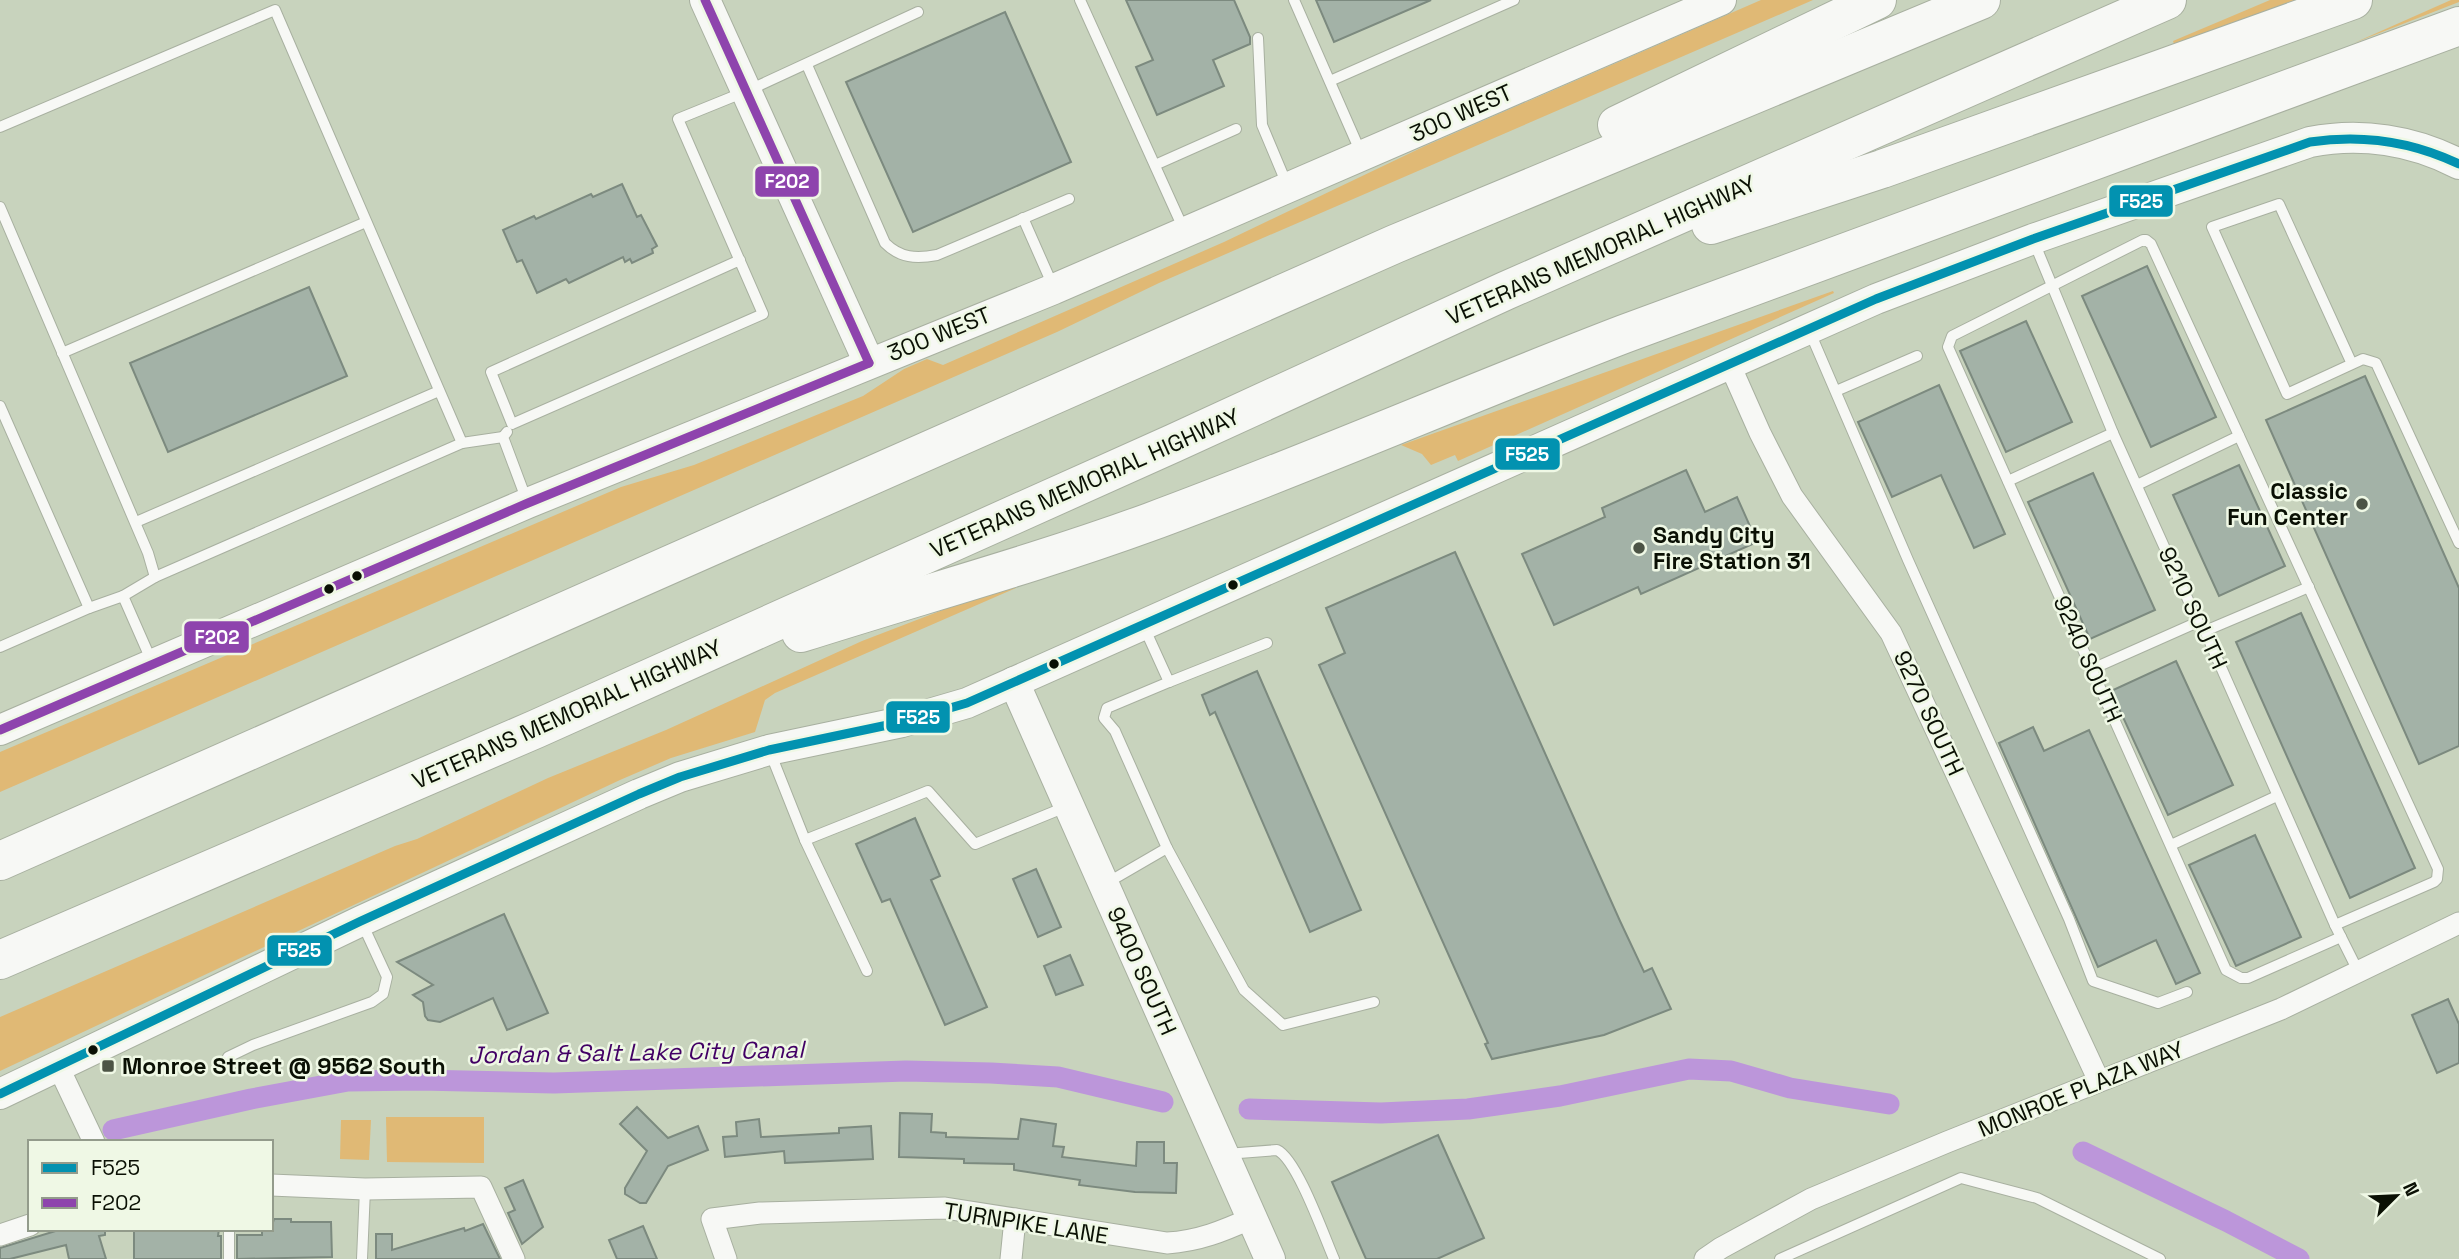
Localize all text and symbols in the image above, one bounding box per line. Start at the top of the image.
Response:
street label: 300 WEST [1405,77,1517,149]
line badge: F202 [754,165,820,198]
street label: VETERANS MEMORIAL HIGHWAY [1442,168,1760,332]
text: F202 [764,169,810,194]
line badge: F525 [2108,184,2174,218]
text: F525 [2119,189,2163,214]
street label: 300 WEST [883,300,995,368]
street label: VETERANS MEMORIAL HIGHWAY [926,401,1244,565]
line badge: F525 [1494,437,1561,471]
text: F525 [1505,442,1549,467]
place label: Classic Fun Center [2227,476,2348,532]
marker: Classic Fun Center [2354,496,2370,512]
place label: Sandy City Fire Station 31 [1653,520,1811,576]
marker: Sandy City Fire Station 31 [1631,540,1647,556]
street label: 9210 SOUTH [2152,542,2234,674]
unlabelled marker [350,569,364,583]
unlabelled marker [1226,578,1240,592]
unlabelled marker [322,582,336,596]
street label: 9240 SOUTH [2047,591,2129,727]
line badge: F202 [183,620,250,654]
text: F202 [194,625,240,650]
street label: VETERANS MEMORIAL HIGHWAY [408,632,726,796]
street label: 9270 SOUTH [1887,646,1971,780]
unlabelled marker [1047,657,1061,671]
line badge: F525 [885,700,951,734]
text: F525 [896,705,940,730]
street label: 9400 SOUTH [1100,902,1184,1040]
line badge: F525 [266,934,333,967]
text: F525 [277,938,321,963]
water label: Jordan & Salt Lake City Canal [468,1034,807,1070]
street label: MONROE PLAZA WAY [1974,1034,2188,1144]
unlabelled marker [86,1043,100,1057]
place label: Monroe Street @ 9562 South [122,1051,446,1081]
marker: Monroe Street @ 9562 South [100,1058,116,1074]
legend [28,1140,273,1231]
text: F525 [91,1154,140,1181]
north arrow [2361,1161,2431,1231]
text: N [2397,1178,2425,1200]
text: F202 [91,1189,141,1216]
street label: TURNPIKE LANE [942,1195,1110,1251]

